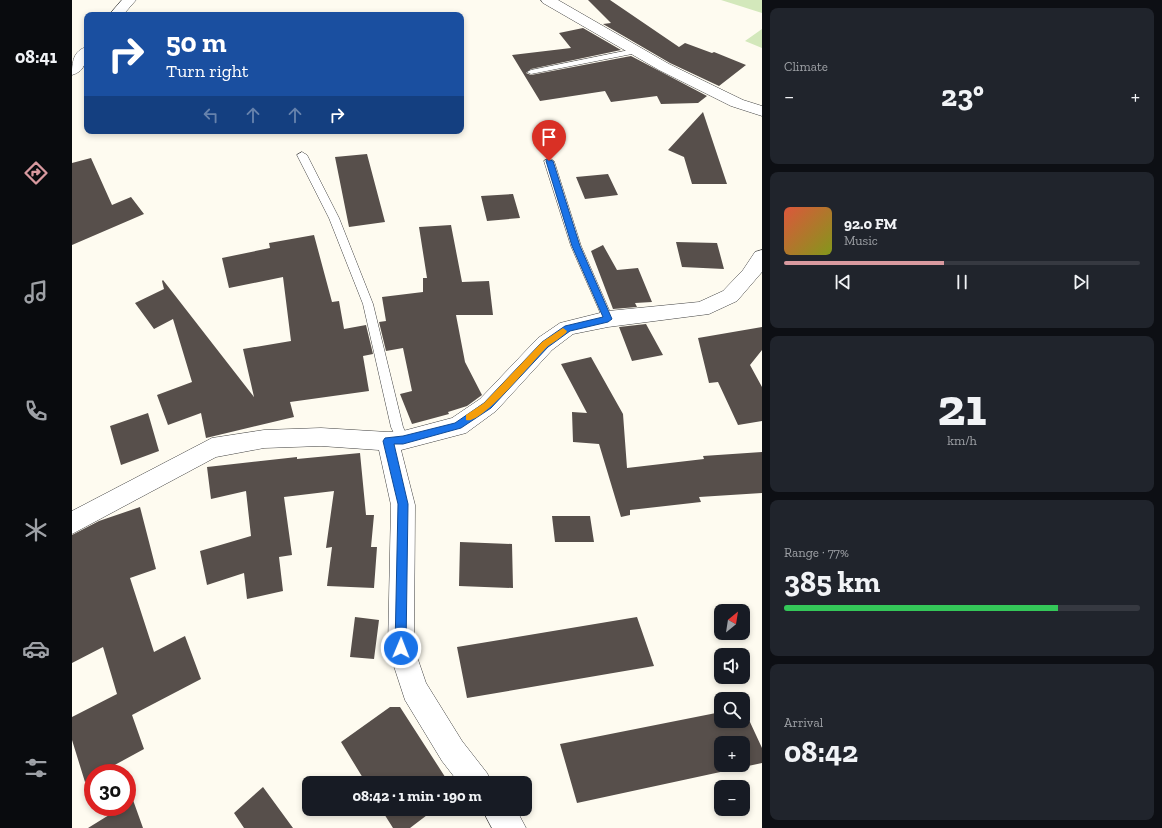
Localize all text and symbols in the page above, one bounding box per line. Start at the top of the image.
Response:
text: 50 m [166,26,227,59]
icon: right [100,28,152,80]
text: 08:41 [15,46,57,68]
text: Climate [784,59,828,74]
text: Turn right [166,60,248,82]
text: 23° [941,78,984,114]
text: − [784,83,794,110]
text: + [1131,83,1140,110]
icon: left [200,104,222,126]
icon: ahead [242,104,264,126]
icon: ahead [284,104,306,126]
icon: right [326,104,348,126]
pin [532,120,566,161]
icon: arrive [538,126,560,148]
icon: directions [22,159,50,187]
text: 92.0 FM [844,215,897,233]
text: Music [844,233,878,248]
icon: previous [832,271,854,293]
icon: pause [951,271,973,293]
icon: next [1070,271,1092,293]
icon: music [22,278,50,306]
text: 21 [938,376,986,438]
icon: phone [22,397,50,425]
text: km/h [947,433,977,448]
icon: climate [22,516,50,544]
text: Range · 77% [784,545,849,560]
text: 385 km [784,564,880,600]
north arrow [714,604,750,640]
map controls [714,604,750,816]
position arrow [380,627,422,669]
icon: car [22,635,50,663]
button: sound [714,648,750,684]
button: search [714,692,750,728]
text: Arrival [784,715,823,730]
text: 08:42 [784,734,858,770]
button: + [714,736,750,772]
icon: filters [22,754,50,782]
speed limit sign: 30 [84,764,136,816]
button: − [714,780,750,816]
text: 08:42 · 1 min · 190 m [352,787,482,805]

